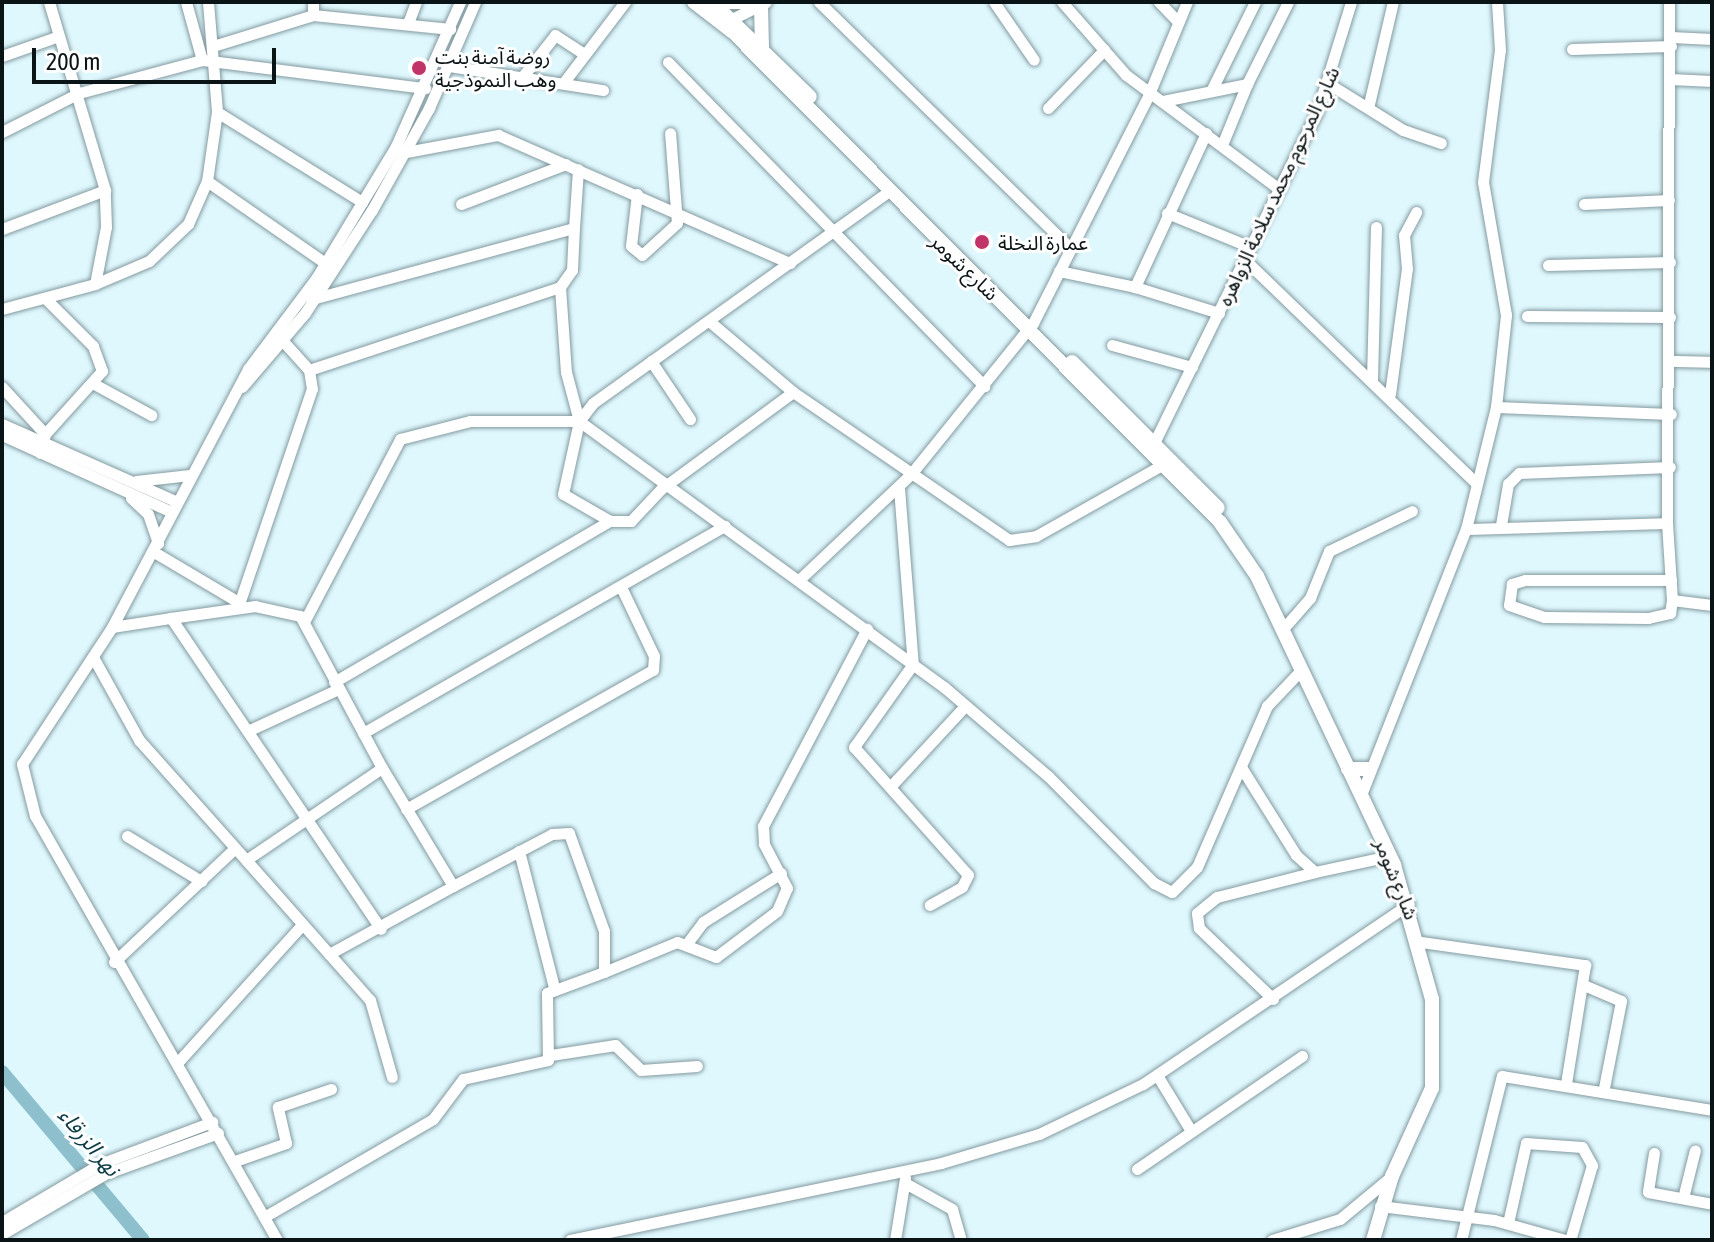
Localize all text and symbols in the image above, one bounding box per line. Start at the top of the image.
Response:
scale bar [36,32,280,82]
place label: روضة آمنة بنت وهب النموذجية [435,44,556,91]
text: 200 m [46,48,100,75]
marker: روضة آمنة بنت وهب النموذجية [410,59,428,77]
street label: شارع المرحوم محمد سلامة الزواهره [1212,63,1344,309]
street label: شارع شومر [926,229,1004,305]
place label: عمارة النخلة [998,230,1088,254]
marker: عمارة النخلة [973,233,991,251]
street label: شارع شومر [1370,835,1424,923]
water label: نهر الزرقاء [53,1102,125,1182]

